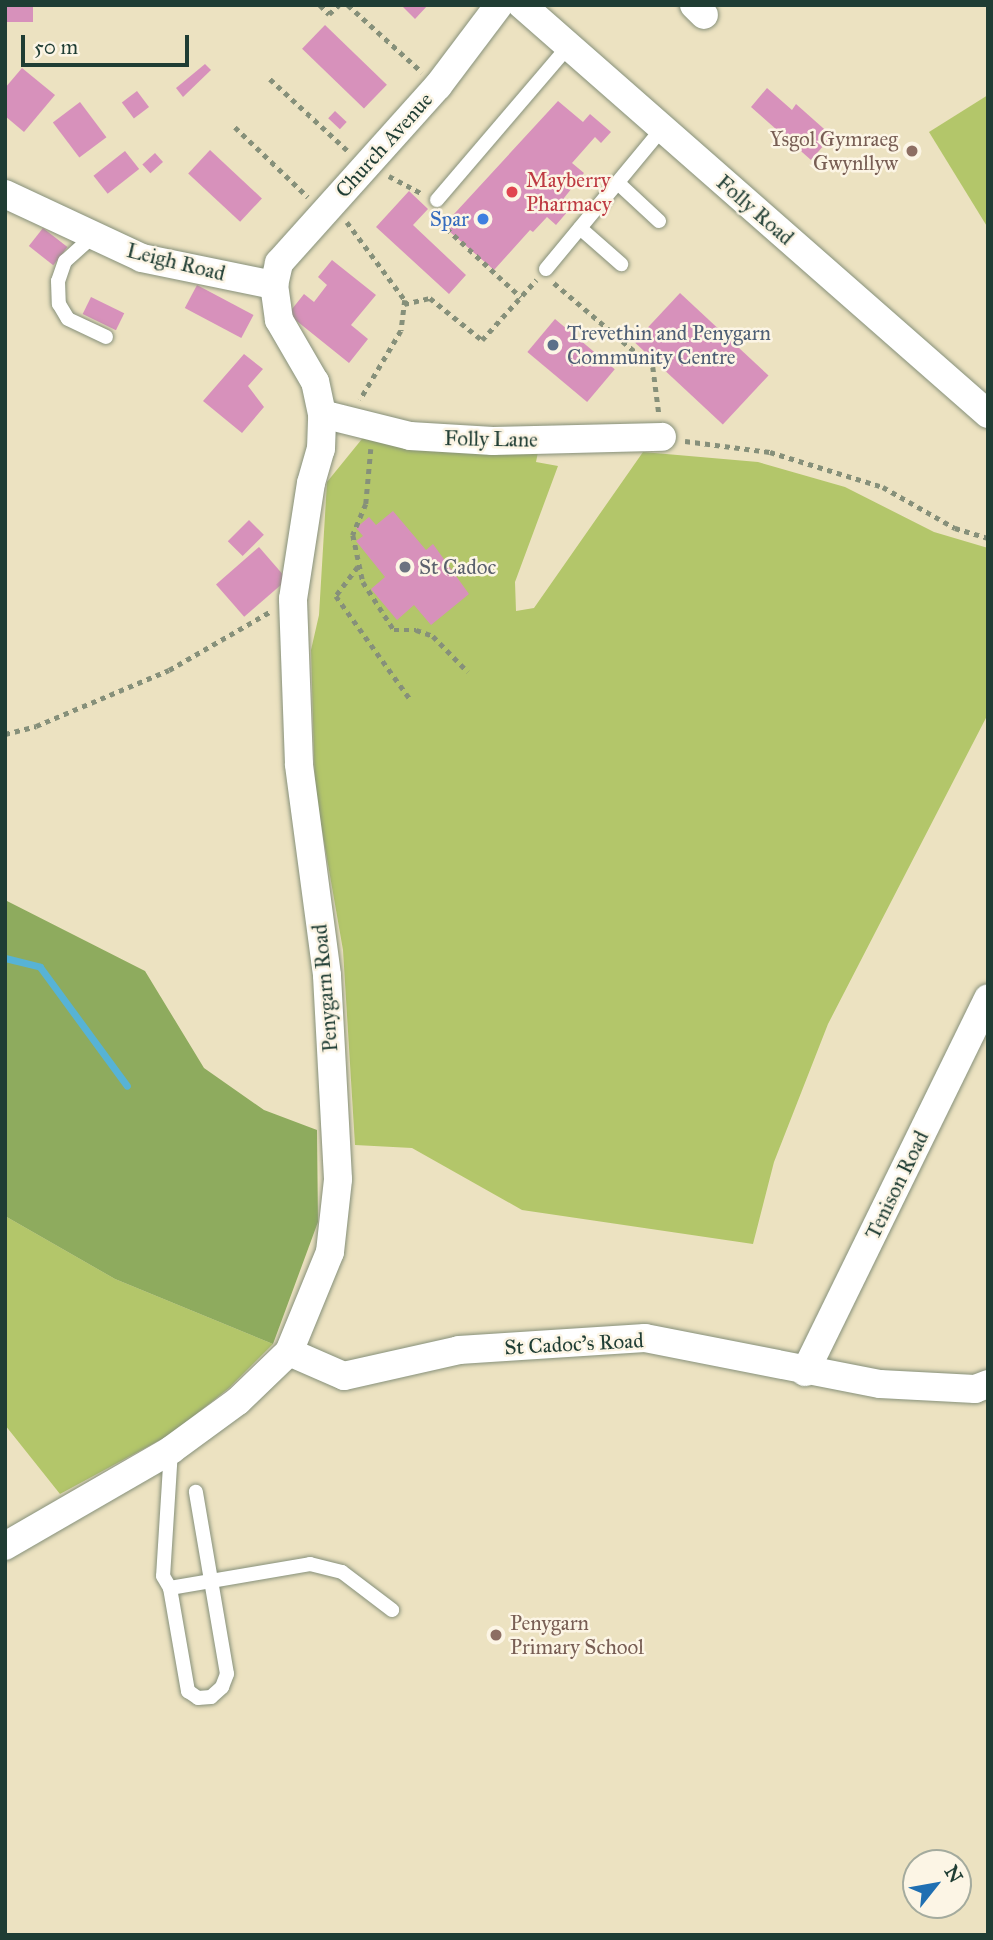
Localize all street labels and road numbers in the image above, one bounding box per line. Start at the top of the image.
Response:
street label: Church Avenue [330,87,438,203]
street label: Folly Road [711,170,799,250]
street label: Leigh Road [124,238,228,286]
street label: Folly Lane [444,426,538,452]
street label: Penygarn Road [307,923,343,1053]
street label: Tenison Road [860,1127,934,1243]
street label: St Cadoc's Road [504,1328,644,1360]

